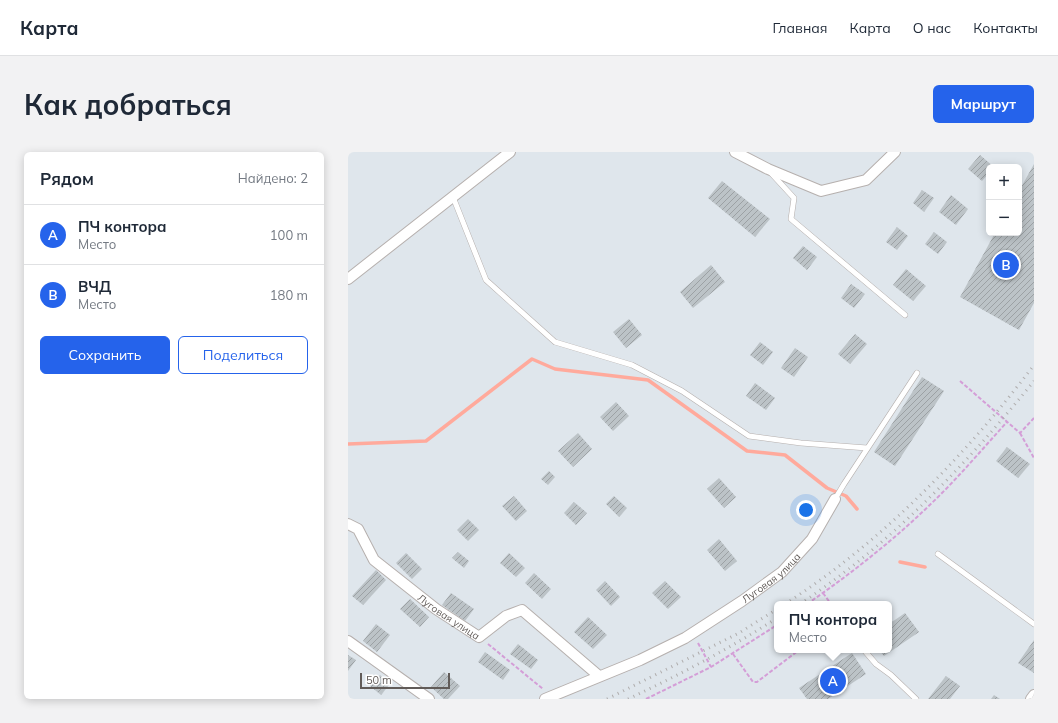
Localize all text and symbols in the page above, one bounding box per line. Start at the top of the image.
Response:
text: Карта [20,16,78,40]
text: Главная [773,19,828,37]
text: Карта [850,19,891,37]
text: О нас [913,19,951,37]
text: Контакты [973,19,1038,37]
button: Маршрут [933,85,1034,123]
text: Как добраться [24,87,232,122]
map controls [986,164,1022,236]
button: + [986,164,1022,200]
text: Рядом [40,168,94,189]
text: Найдено: 2 [238,170,308,186]
button: − [986,200,1022,236]
text: ПЧ контора [78,217,167,236]
text: A [48,227,58,243]
text: 100 m [270,227,308,243]
text: Место [78,236,116,252]
pin: B [993,250,1019,280]
text: ВЧД [78,277,111,296]
text: B [49,287,57,303]
text: 180 m [270,287,308,303]
text: Место [78,296,116,312]
button: Сохранить [40,336,170,374]
button: Поделиться [178,336,308,374]
your location [796,500,816,520]
street label: Луговая улица [739,550,803,606]
street label: Луговая улица [415,591,482,643]
popup [774,601,892,653]
text: ПЧ контора [789,610,877,629]
text: Место [789,629,827,645]
pin: A [820,666,846,696]
scale bar [360,671,450,690]
text: 50 m [366,673,392,687]

